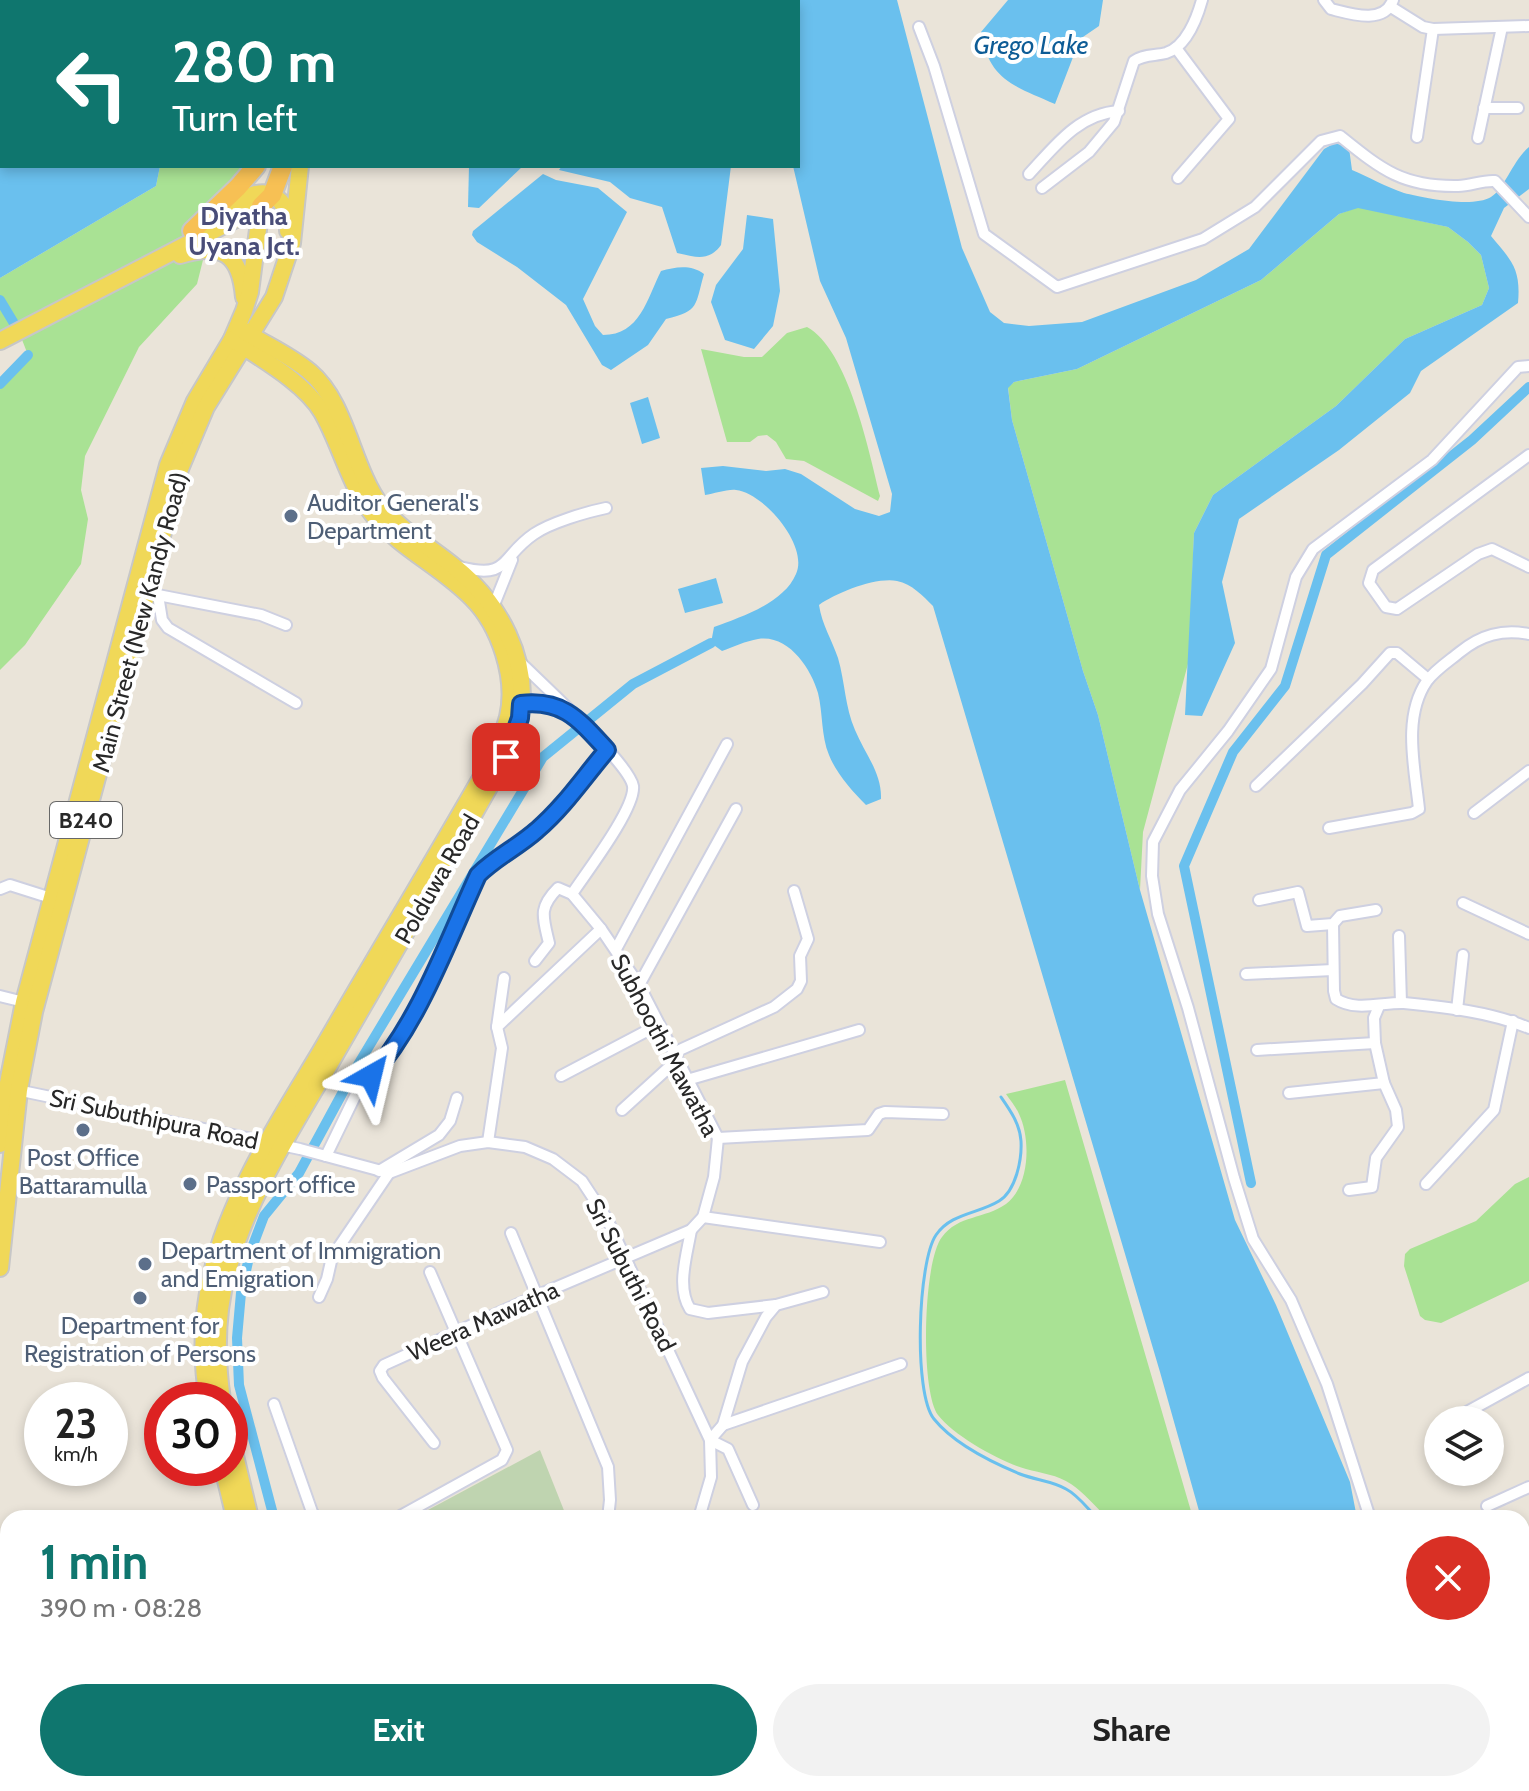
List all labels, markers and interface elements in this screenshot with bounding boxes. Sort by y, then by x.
text: 280 m [172,28,336,96]
water label: Grego Lake [973,29,1089,61]
icon: left [40,32,144,136]
text: Turn left [172,96,297,140]
district label: Diyatha Uyana Jct. [188,200,300,262]
street label: Main Street (New Kandy Road) [86,469,194,775]
place label: Auditor General's Department [307,488,479,545]
marker: Auditor General's Department [282,507,300,525]
pin [472,723,540,791]
icon: arrive [484,735,528,779]
road number: B240 [50,802,122,838]
street label: Polduwa Road [388,809,486,949]
street label: Subhoothi Mawatha [605,949,726,1142]
position arrow [329,1034,413,1118]
street label: Sri Subuthipura Road [47,1083,261,1155]
marker: Post Office Battaramulla [74,1121,92,1139]
place label: Post Office Battaramulla [19,1143,148,1200]
place label: Passport office [206,1170,356,1199]
marker: Passport office [181,1175,199,1193]
street label: Sri Subuthi Road [580,1194,682,1356]
place label: Department of Immigration and Emigration [161,1236,441,1293]
marker: Department of Immigration and Emigration [136,1255,154,1273]
street label: Weera Mawatha [403,1275,564,1367]
marker: Department for Registration of Persons [131,1289,149,1307]
place label: Department for Registration of Persons [24,1311,256,1368]
speed limit sign: 30 [144,1382,248,1486]
text: 23 [55,1399,97,1448]
map controls [1424,1406,1504,1486]
button: layers [1424,1406,1504,1486]
text: km/h [54,1442,98,1466]
text: 1 min [40,1533,148,1591]
button: close [1406,1536,1490,1620]
text: 390 m · 08:28 [40,1592,202,1624]
button: Exit [40,1684,757,1776]
button: Share [773,1684,1490,1776]

